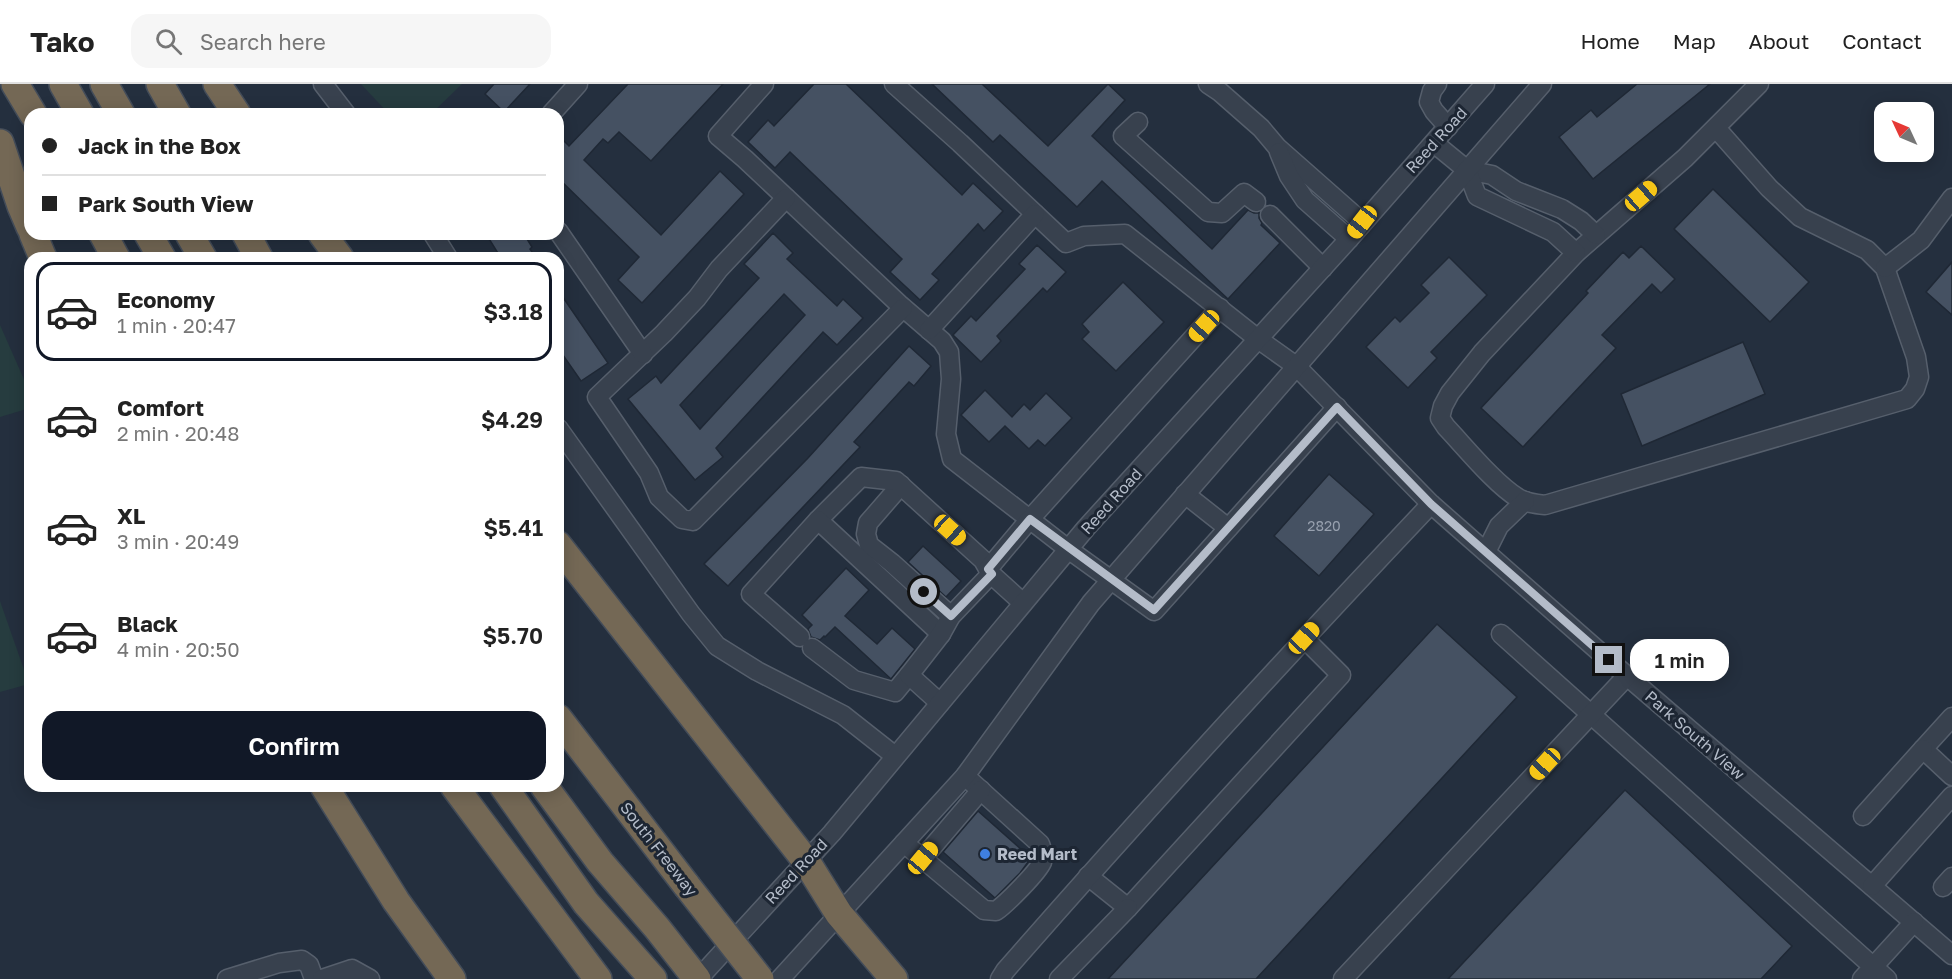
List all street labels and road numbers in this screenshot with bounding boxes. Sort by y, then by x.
street label: Reed Road [1401,103,1471,177]
street label: Reed Road [1076,464,1146,538]
street label: Park South View [1641,686,1749,784]
street label: South Freeway [616,798,702,900]
street label: Reed Road [761,834,831,908]

